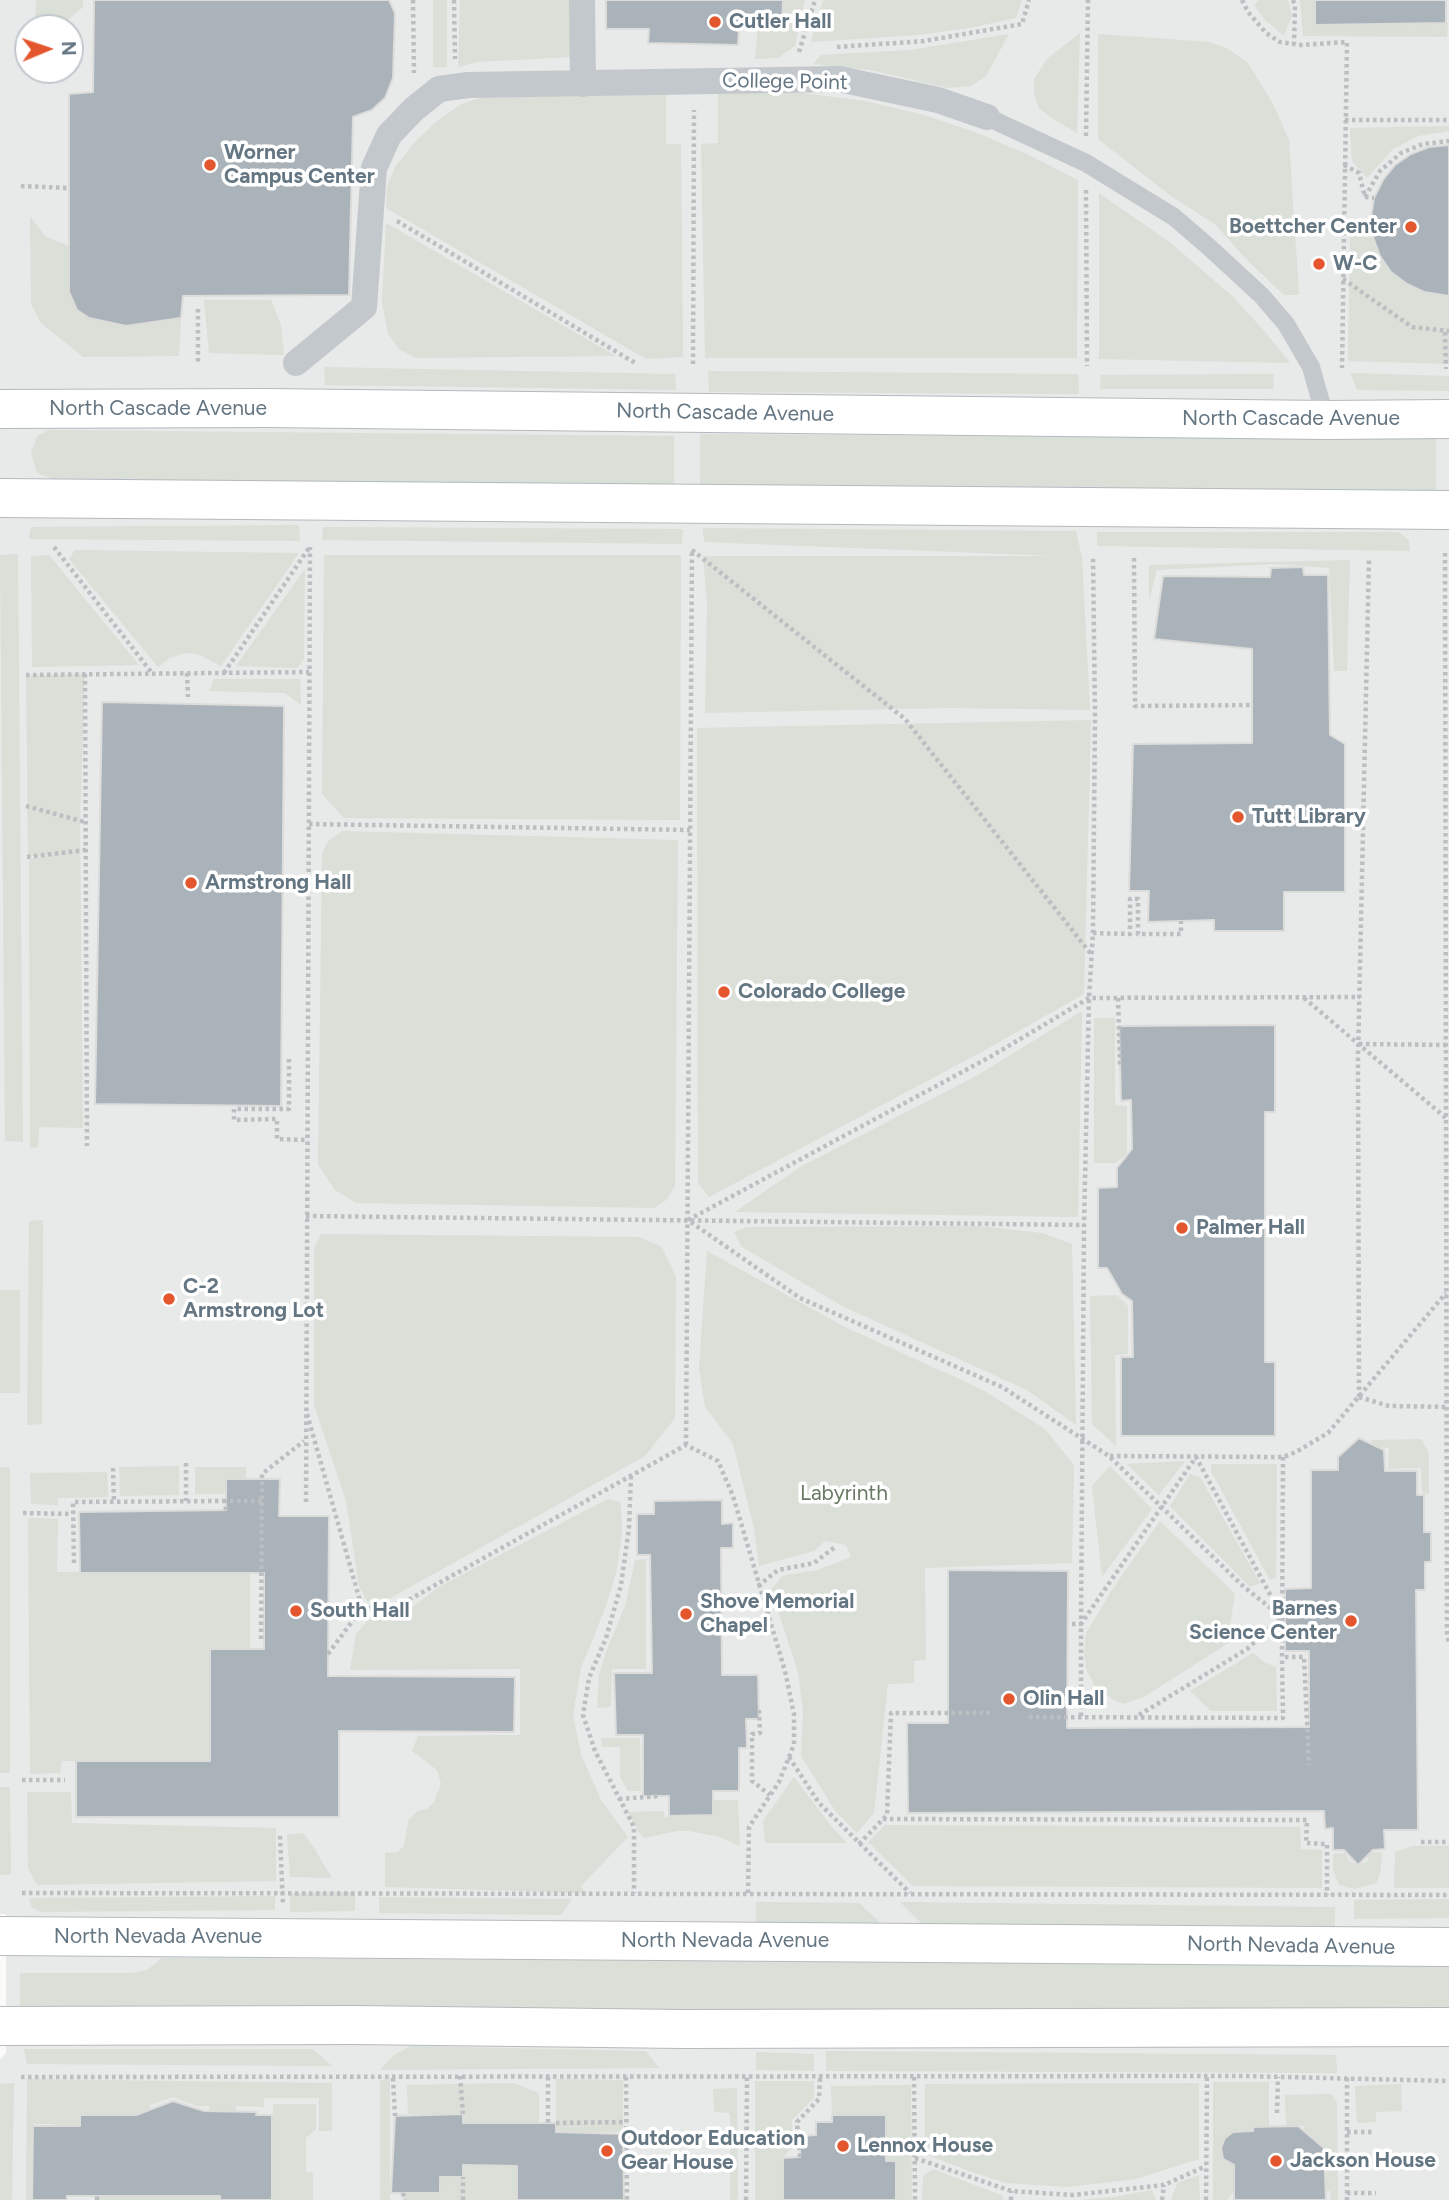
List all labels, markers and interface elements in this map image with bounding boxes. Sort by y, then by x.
place label: Cutler Hall [729,9,832,35]
north arrow [14,14,84,84]
marker: Cutler Hall [707,14,723,30]
text: N [57,41,80,56]
street label: College Point [722,68,848,96]
place label: Worner Campus Center [224,140,375,190]
marker: Worner Campus Center [202,157,218,173]
place label: Boettcher Center [1229,214,1397,240]
marker: Boettcher Center [1403,219,1419,235]
place label: W-C [1333,251,1377,277]
marker: W-C [1311,256,1327,272]
street label: North Cascade Avenue [49,396,267,422]
street label: North Cascade Avenue [616,398,834,428]
street label: North Cascade Avenue [1182,406,1400,432]
place label: Tutt Library [1252,804,1366,830]
marker: Tutt Library [1230,809,1246,825]
place label: Armstrong Hall [205,870,351,896]
marker: Armstrong Hall [183,875,199,891]
place label: Colorado College [738,979,905,1005]
marker: Colorado College [716,984,732,1000]
place label: Palmer Hall [1196,1215,1305,1241]
marker: Palmer Hall [1174,1220,1190,1236]
place label: C-2 Armstrong Lot [183,1274,324,1324]
marker: C-2 Armstrong Lot [161,1291,177,1307]
park label: Labyrinth [800,1481,888,1507]
place label: Shove Memorial Chapel [700,1589,854,1639]
place label: Barnes Science Center [1189,1596,1337,1646]
place label: South Hall [310,1598,410,1624]
marker: South Hall [288,1603,304,1619]
marker: Shove Memorial Chapel [678,1606,694,1622]
marker: Barnes Science Center [1343,1613,1359,1629]
place label: Olin Hall [1023,1686,1104,1712]
marker: Olin Hall [1001,1691,1017,1707]
street label: North Nevada Avenue [54,1924,262,1950]
street label: North Nevada Avenue [621,1928,829,1954]
street label: North Nevada Avenue [1187,1932,1395,1960]
place label: Outdoor Education Gear House [621,2126,805,2176]
place label: Lennox House [857,2133,993,2159]
marker: Lennox House [835,2138,851,2154]
marker: Outdoor Education Gear House [599,2143,615,2159]
place label: Jackson House [1290,2148,1436,2174]
marker: Jackson House [1268,2153,1284,2169]

